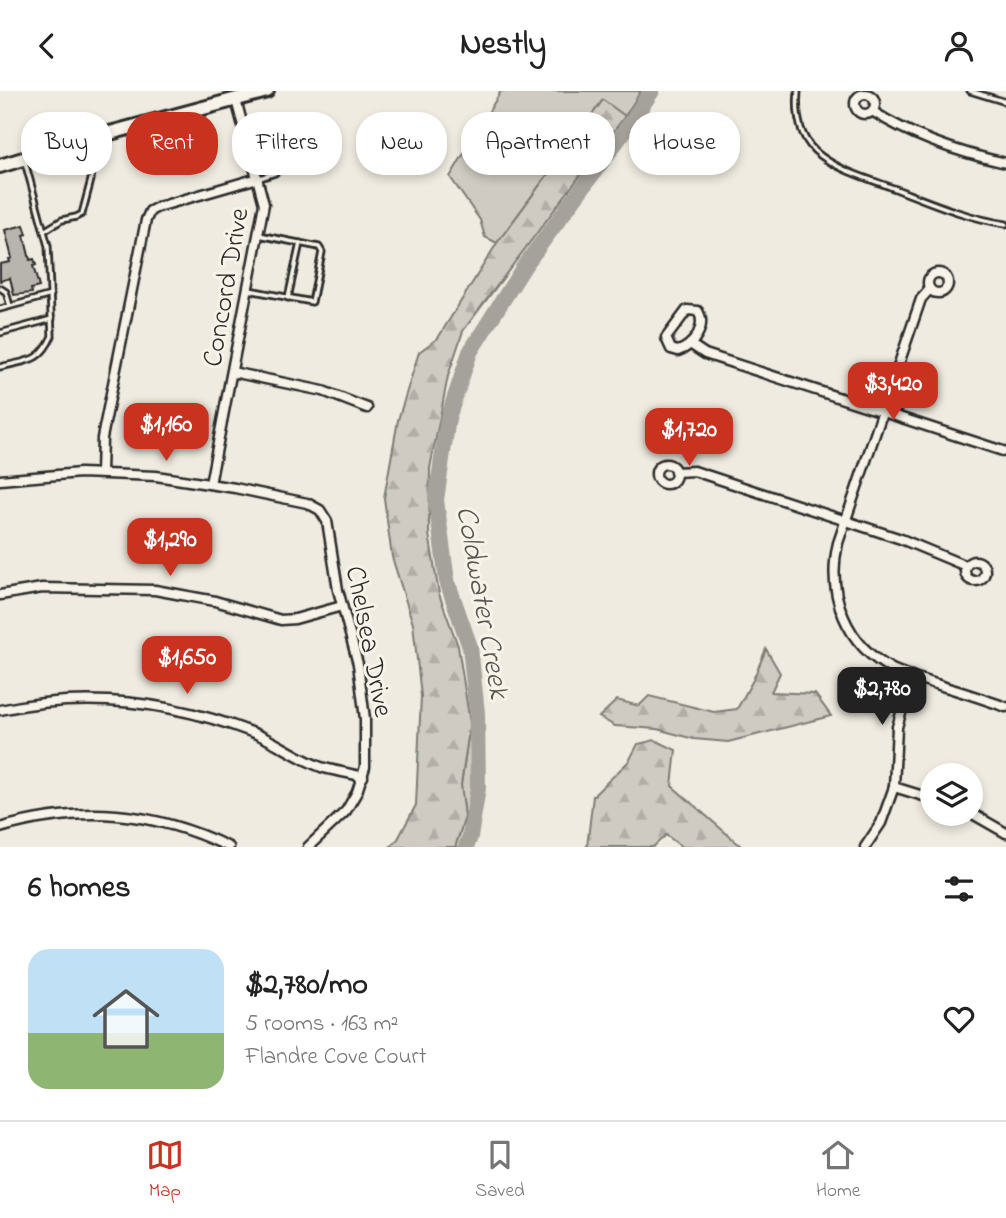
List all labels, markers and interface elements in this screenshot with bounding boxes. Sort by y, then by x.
text: Nestly [460,22,546,69]
icon: back [28,27,66,65]
icon: person [940,27,978,65]
chip: Buy [21,112,112,175]
chip: Rent [126,112,218,175]
chip: Filters [232,112,342,175]
chip: New [356,112,447,175]
chip: Apartment [461,112,615,175]
chip: House [629,112,740,175]
street label: Concord Drive [193,205,262,370]
pin: $3,420 [836,363,950,422]
text: $3,420 [864,368,922,401]
pin: $1,160 [109,403,223,463]
text: $1,160 [140,409,192,442]
pin: $1,720 [632,409,746,468]
text: $1,720 [661,414,717,447]
water label: Coldwater Creek [442,503,520,704]
pin: $1,290 [113,519,227,578]
text: $1,290 [143,524,197,557]
street label: Chelsea Drive [333,563,402,721]
pin: $1,650 [130,637,244,696]
text: $1,650 [158,642,216,675]
pin: $2,780 [825,667,939,727]
text: $2,780 [853,673,911,706]
map controls [920,763,983,826]
button: layers [920,763,983,826]
text: 6 homes [28,867,131,911]
icon: filters [940,870,978,908]
text: $2,780/mo [245,964,368,1008]
icon: home [84,977,168,1061]
icon: heart [940,1000,978,1038]
text: 5 rooms · 163 m² [245,1008,398,1041]
text: Flandre Cove Court [245,1041,426,1074]
tab: Map [146,1136,184,1205]
tab: Saved [475,1136,525,1205]
tab: Home [816,1136,860,1205]

